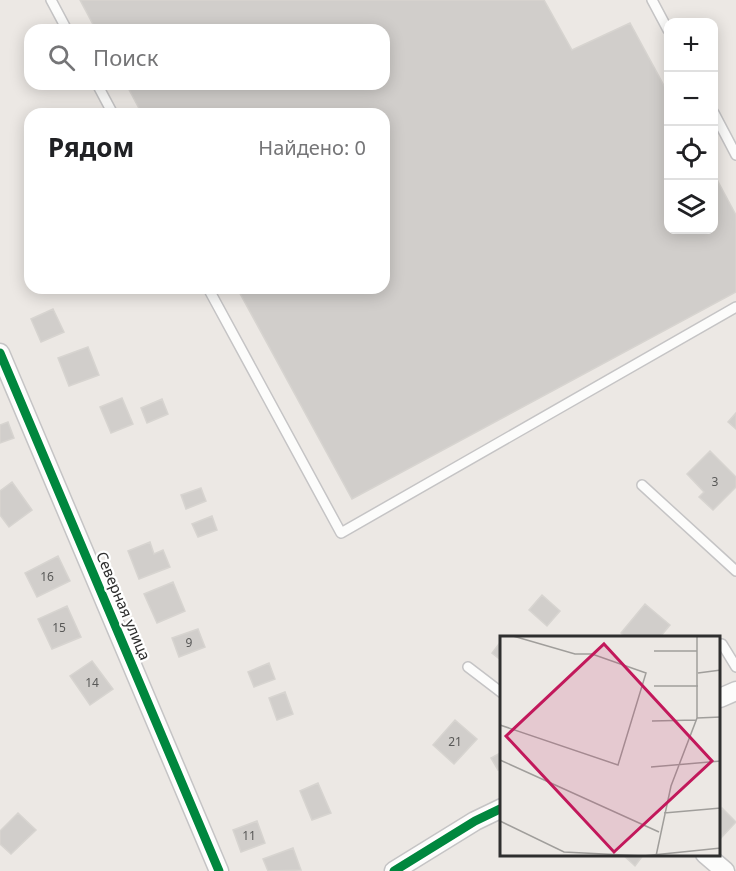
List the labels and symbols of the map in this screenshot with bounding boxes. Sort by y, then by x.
house number: 3 [712,473,719,490]
street label: Северная улица [92,548,156,663]
house number: 16 [40,568,54,585]
house number: 15 [52,619,66,636]
house number: 9 [186,634,193,651]
inset map [500,636,721,856]
house number: 14 [85,674,99,691]
house number: 21 [448,733,462,750]
house number: 11 [242,827,256,844]

